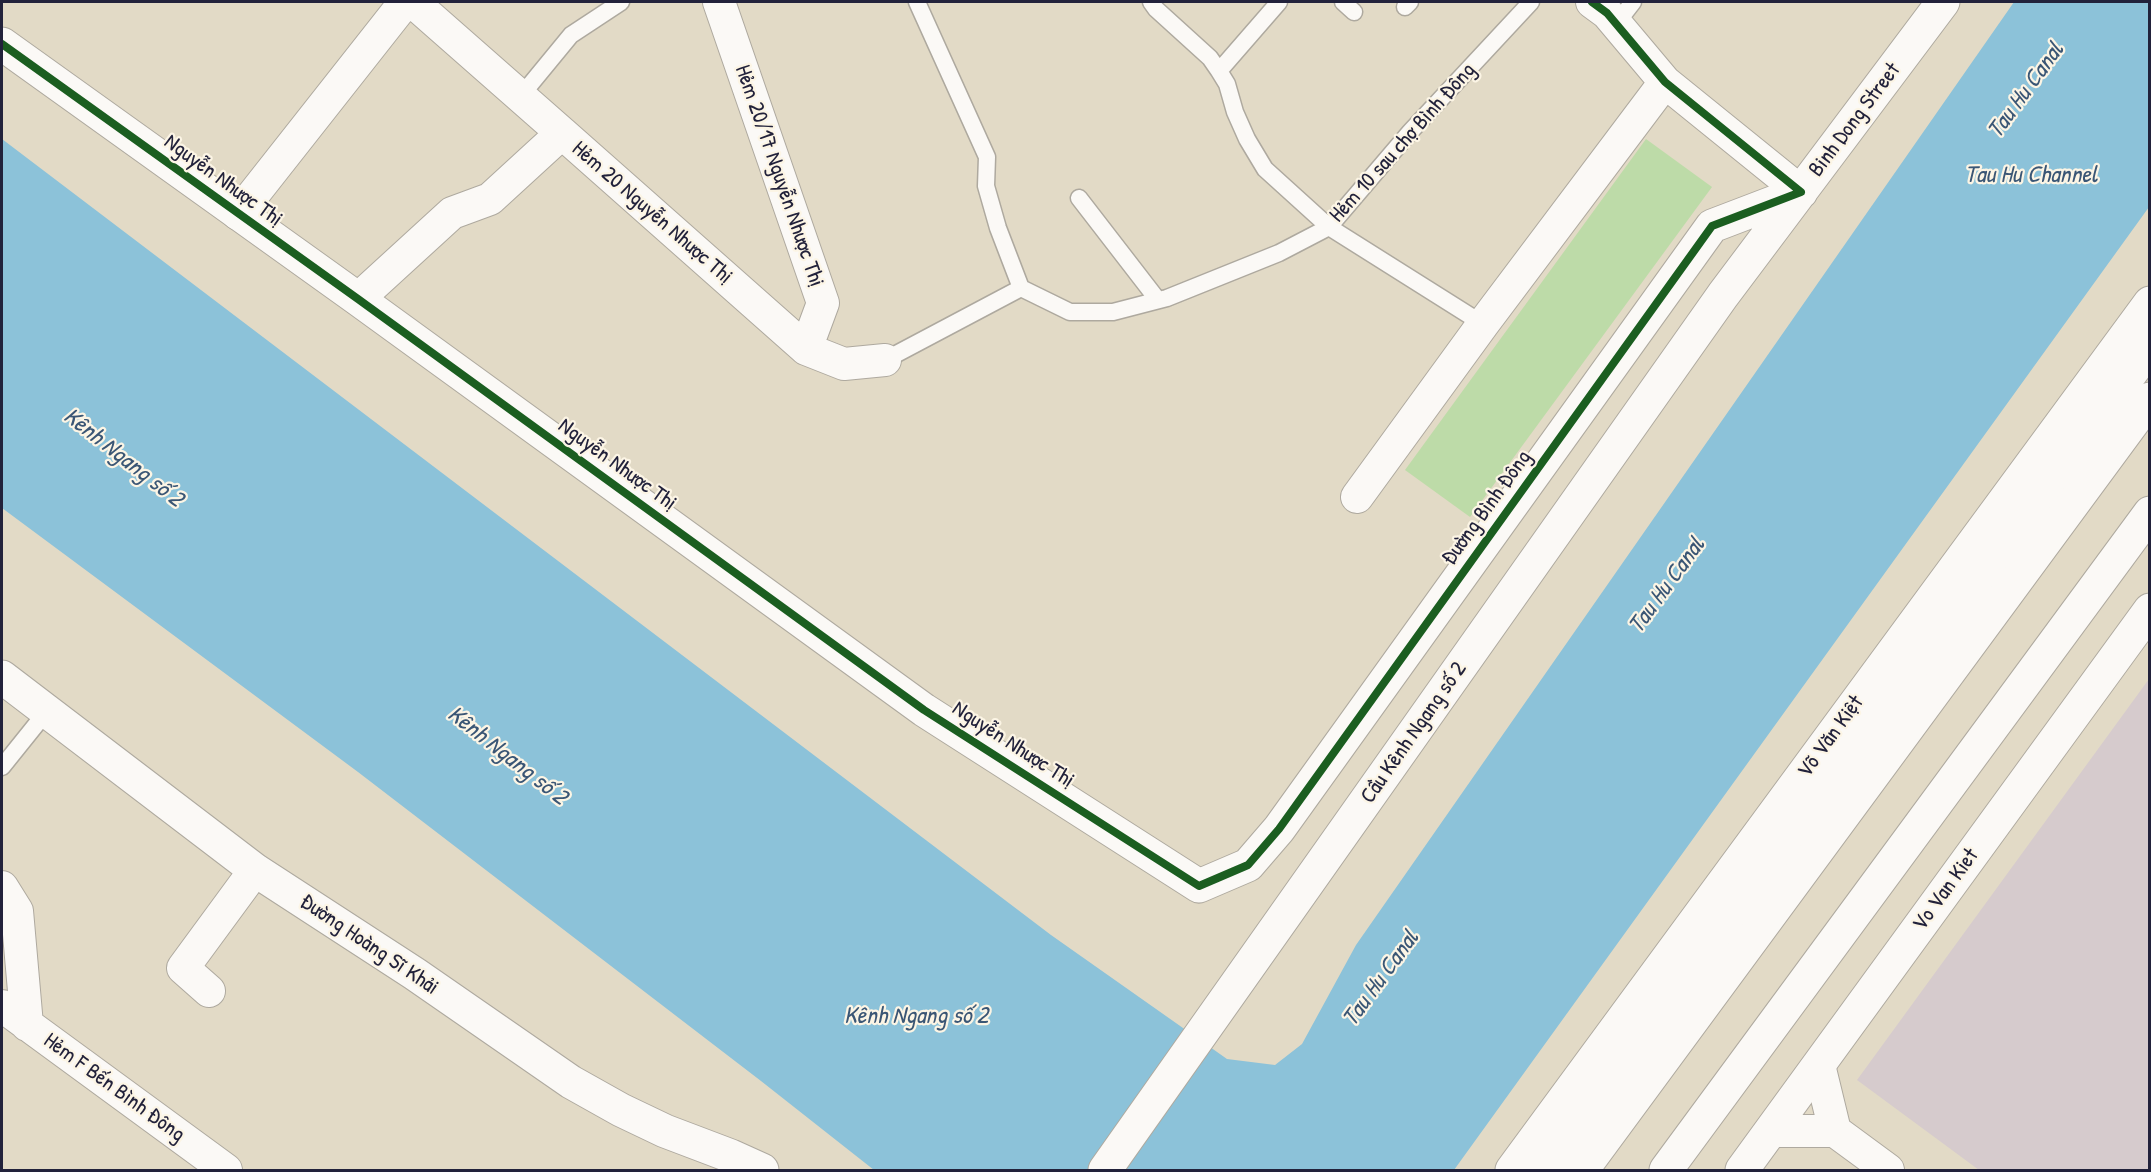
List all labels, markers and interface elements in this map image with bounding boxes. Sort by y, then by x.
water label: Tau Hu Canal [1982,38,2070,144]
street label: Hẻm 10 sau chợ Bình Đông [1324,58,1482,228]
street label: Binh Dong Street [1804,58,1906,182]
street label: Hẻm 20/17 Nguyễn Nhược Thị [729,62,829,290]
street label: Nguyễn Nhược Thị [159,129,287,233]
street label: Hẻm 20 Nguyễn Nhược Thị [566,136,738,290]
water label: Tau Hu Channel [1965,162,2097,190]
water label: Kênh Ngang số 2 [57,402,189,514]
street label: Nguyễn Nhược Thị [553,413,681,517]
street label: Đường Bình Đông [1436,445,1538,571]
water label: Tau Hu Canal [1623,533,1711,639]
street label: Cầu Kênh Ngang số 2 [1355,657,1473,809]
street label: Võ Văn Kiệt [1792,691,1870,783]
street label: Nguyễn Nhược Thị [947,696,1079,794]
water label: Kênh Ngang số 2 [441,700,573,812]
street label: Vo Van Kiet [1907,844,1985,936]
street label: Đường Hoàng Sĩ Khải [295,889,443,1001]
water label: Tau Hu Canal [1337,926,1425,1032]
water label: Kênh Ngang số 2 [844,1003,988,1031]
street label: Hẻm F Bến Bình Đông [38,1028,190,1148]

